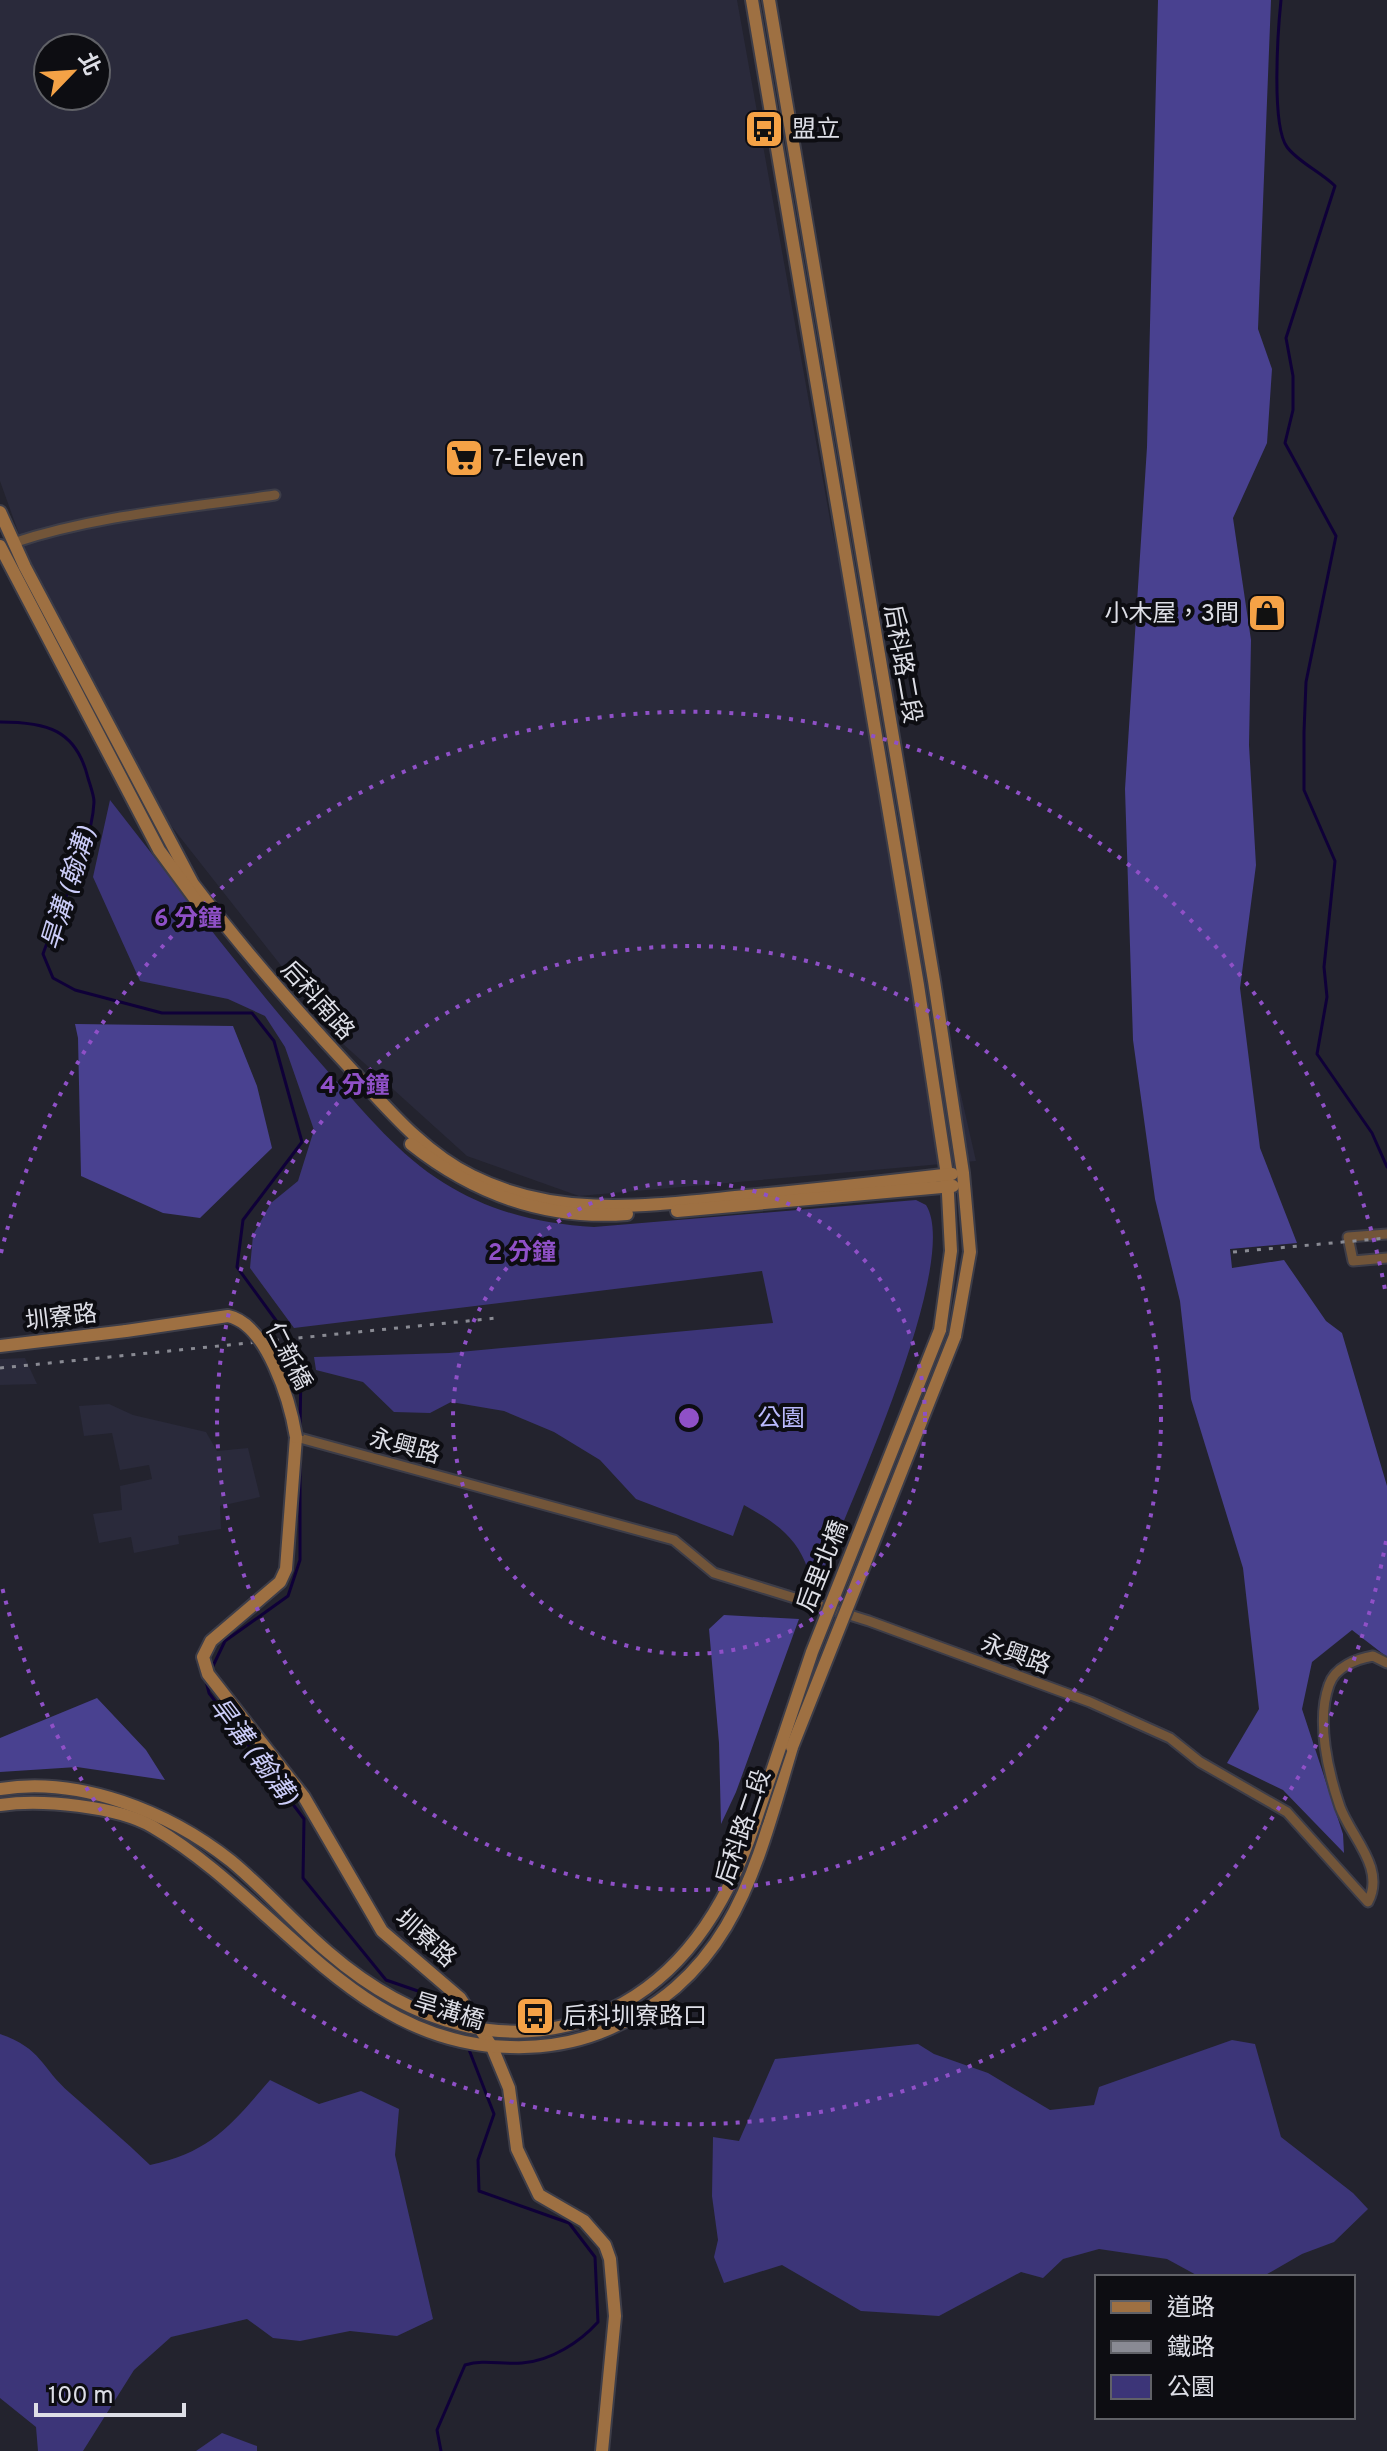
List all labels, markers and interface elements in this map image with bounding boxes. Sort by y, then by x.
north arrow [32,32,112,112]
text: 北 [71,49,105,80]
bus stop icon: 盟立 [743,108,785,150]
place label: 盟立 [792,116,840,146]
supermarket icon: 7-Eleven [443,437,485,479]
place label: 7-Eleven [492,445,585,475]
shop icon: 小木屋，3間 [1246,592,1288,634]
place label: 小木屋，3間 [1105,600,1239,630]
street label: 后科路二段 [876,603,926,726]
water label: 旱溝 (翰溝) [36,823,105,955]
text: 6 分鐘 [154,905,222,935]
street label: 后科南路 [273,956,360,1047]
text: 4 分鐘 [320,1072,390,1102]
text: 2 分鐘 [488,1239,556,1269]
street label: 圳寮路 [24,1300,99,1338]
street label: 仁新橋 [258,1318,317,1396]
centre of rings [675,1404,703,1432]
park label: 公園 [757,1405,805,1435]
street label: 永興路 [366,1424,443,1472]
street label: 后里北橋 [792,1517,856,1617]
street label: 永興路 [976,1629,1054,1682]
water label: 旱溝 (翰溝) [200,1692,304,1814]
street label: 后科路二段 [711,1766,779,1889]
street label: 圳寮路 [388,1904,461,1975]
street label: 旱溝橋 [410,1988,487,2038]
bus stop icon: 后科圳寮路口 [514,1995,556,2037]
place label: 后科圳寮路口 [563,2003,707,2033]
legend [1095,2275,1355,2419]
text: 道路 [1167,2294,1215,2324]
text: 鐵路 [1167,2334,1215,2364]
scale bar [36,2367,184,2417]
text: 公園 [1167,2374,1215,2404]
text: 100 m [48,2382,114,2412]

